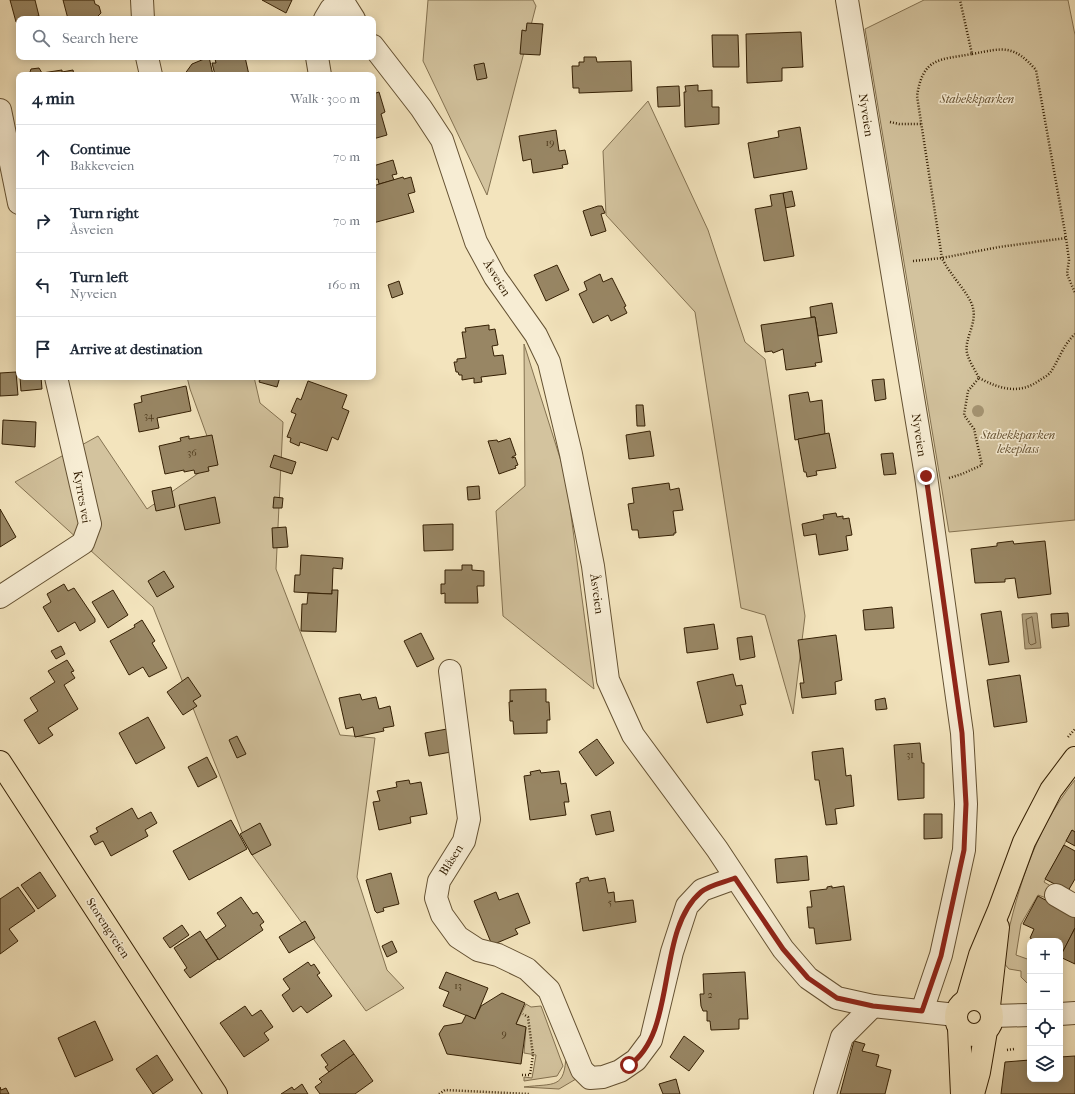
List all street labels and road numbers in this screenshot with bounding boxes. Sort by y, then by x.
street label: Nyveien [856,93,876,138]
street label: Åsveien [480,256,514,299]
street label: Nyveien [909,413,929,458]
street label: Kyrres vei [70,470,94,525]
street label: Åsveien [587,572,608,615]
street label: Blåsen [436,842,466,878]
street label: Storengveien [83,895,133,961]

